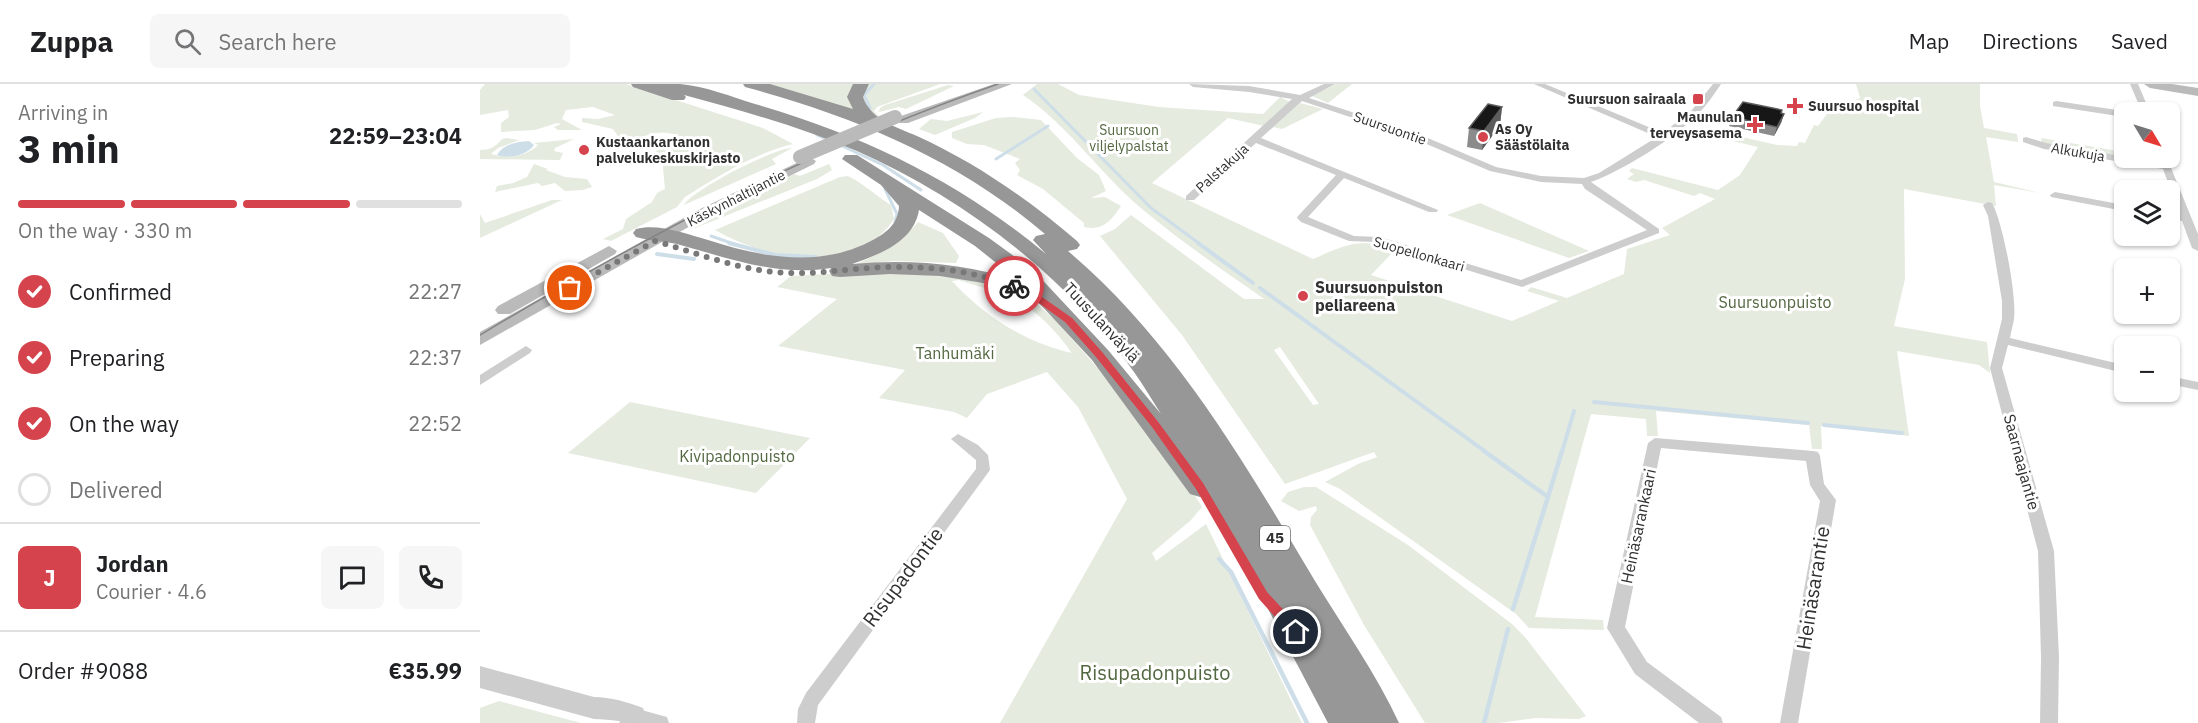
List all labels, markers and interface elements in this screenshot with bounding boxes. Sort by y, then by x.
search box [150,14,570,68]
text: Zuppa [30,23,114,60]
icon: search [171,25,204,58]
text: Search here [219,27,336,56]
text: Map [1909,27,1949,55]
text: Directions [1982,27,2078,55]
text: Saved [2111,27,2168,55]
place label: Suursuon sairaala [1567,90,1686,108]
marker: Suursuon sairaala [1691,92,1705,106]
marker: Suursuo hospital [1786,97,1804,115]
place label: Suursuo hospital [1808,97,1919,115]
text: Arriving in [18,99,108,126]
north arrow [2114,102,2180,168]
map controls [2114,102,2180,402]
street label: Suursuontie [1351,107,1429,149]
place label: Maunulan terveysasema [1650,108,1742,142]
marker: Maunulan terveysasema [1746,116,1764,134]
place label: As Oy Säästölaita [1495,120,1569,154]
text: 22:59–23:04 [329,121,462,150]
park label: Suursuon viljelypalstat [1089,121,1169,155]
text: 3 min [18,123,120,174]
marker: As Oy Säästölaita [1476,130,1490,144]
place label: Kustaankartanon palvelukeskuskirjasto [596,133,740,167]
street label: Alkukuja [2050,138,2107,166]
street label: Palstakuja [1192,139,1253,196]
marker: Kustaankartanon palvelukeskuskirjasto [577,143,591,157]
street label: Käskynhaltijantie [684,165,788,231]
button: layers [2114,180,2180,246]
text: On the way · 330 m [18,217,192,244]
street label: Suopellonkaari [1371,232,1467,276]
courier [984,256,1044,316]
button: + [2114,258,2180,324]
pin [544,262,595,313]
icon: bike [998,270,1031,303]
icon: bag [553,271,586,304]
icon: check [18,275,51,308]
text: Confirmed [69,277,172,306]
place label: Suursuonpuiston peliareena [1315,277,1443,315]
text: 22:27 [408,278,462,305]
street label: Tuusulanväylä [1060,278,1145,367]
marker: Suursuonpuiston peliareena [1296,289,1310,303]
park label: Suursuonpuisto [1719,292,1831,312]
button: − [2114,336,2180,402]
icon: check [18,341,51,374]
text: Preparing [69,343,164,372]
park label: Tanhumäki [916,343,994,363]
text: 22:37 [408,344,462,371]
icon: check [18,407,51,440]
text: On the way [69,409,179,438]
text: 22:52 [408,410,462,437]
street label: Saarnaajantie [2000,412,2044,512]
park label: Kivipadonpuisto [679,446,795,466]
street label: Heinäsarankaari [1616,467,1660,585]
text: Delivered [69,475,163,504]
street label: Risupadontie [856,521,949,632]
street label: Heinäsarantie [1789,524,1836,652]
road number: 45 [1260,526,1290,550]
button: chat [321,546,384,609]
button: phone [399,546,462,609]
text: Jordan [96,549,169,578]
text: J [43,563,56,592]
text: Courier · 4.6 [96,578,207,605]
pin [1270,606,1321,657]
icon: home [1279,615,1312,648]
text: Order #9088 [18,656,148,685]
text: €35.99 [389,656,462,685]
park label: Risupadonpuisto [1079,659,1231,686]

